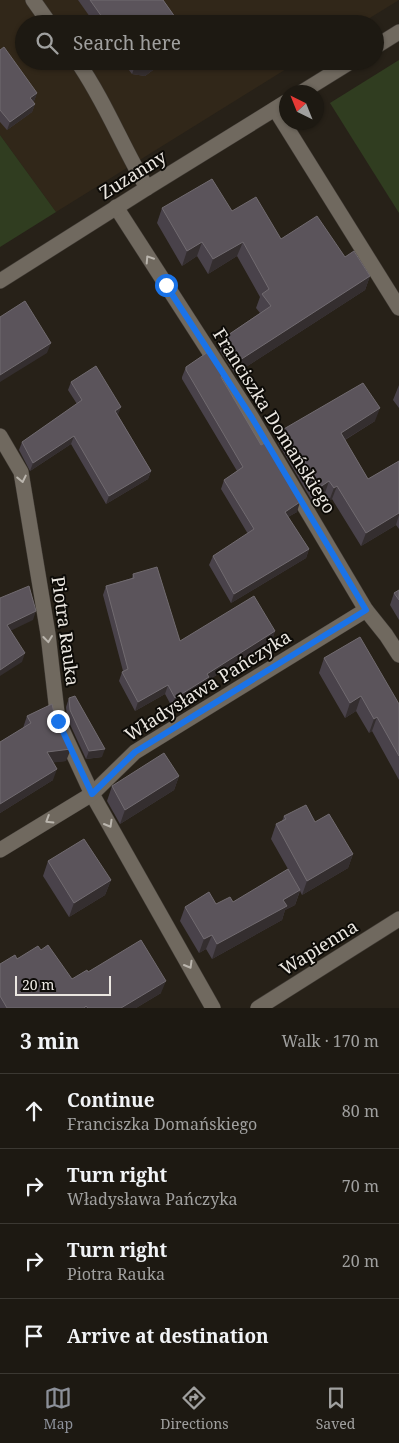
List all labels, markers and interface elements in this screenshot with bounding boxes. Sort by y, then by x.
search box [15,15,384,70]
icon: search [33,29,61,57]
text: Search here [73,30,181,56]
north arrow [279,85,324,130]
street label: Zuzanny [95,144,171,204]
one-way arrow [146,255,155,264]
route start [155,274,178,297]
street label: Franciszka Domańskiego [208,323,342,518]
one-way arrow [16,474,27,483]
street label: Piotra Rauka [46,575,86,687]
street label: Władysława Pańczyka [120,624,295,746]
one-way arrow [42,635,53,643]
route end [47,710,70,733]
one-way arrow [46,814,55,824]
one-way arrow [102,819,112,828]
street label: Wapienna [275,914,362,981]
one-way arrow [183,960,193,969]
scale bar [15,973,111,996]
text: 20 m [22,975,55,994]
text: 3 min [20,1027,79,1055]
text: Walk · 170 m [282,1030,379,1052]
text: Continue [67,1087,155,1113]
icon: ahead [20,1097,48,1125]
text: 80 m [342,1100,379,1122]
text: Franciszka Domańskiego [67,1113,257,1135]
text: Turn right [67,1162,167,1188]
icon: right [20,1172,48,1200]
text: 70 m [342,1175,379,1197]
text: Władysława Pańczyka [67,1188,238,1210]
text: Turn right [67,1237,167,1263]
icon: right [20,1247,48,1275]
text: 20 m [342,1250,379,1272]
text: Piotra Rauka [67,1263,165,1285]
icon: arrive [20,1322,48,1350]
text: Arrive at destination [67,1323,269,1349]
tab: Map [44,1384,73,1433]
tab: Directions [160,1384,229,1433]
tab: Saved [316,1384,355,1433]

